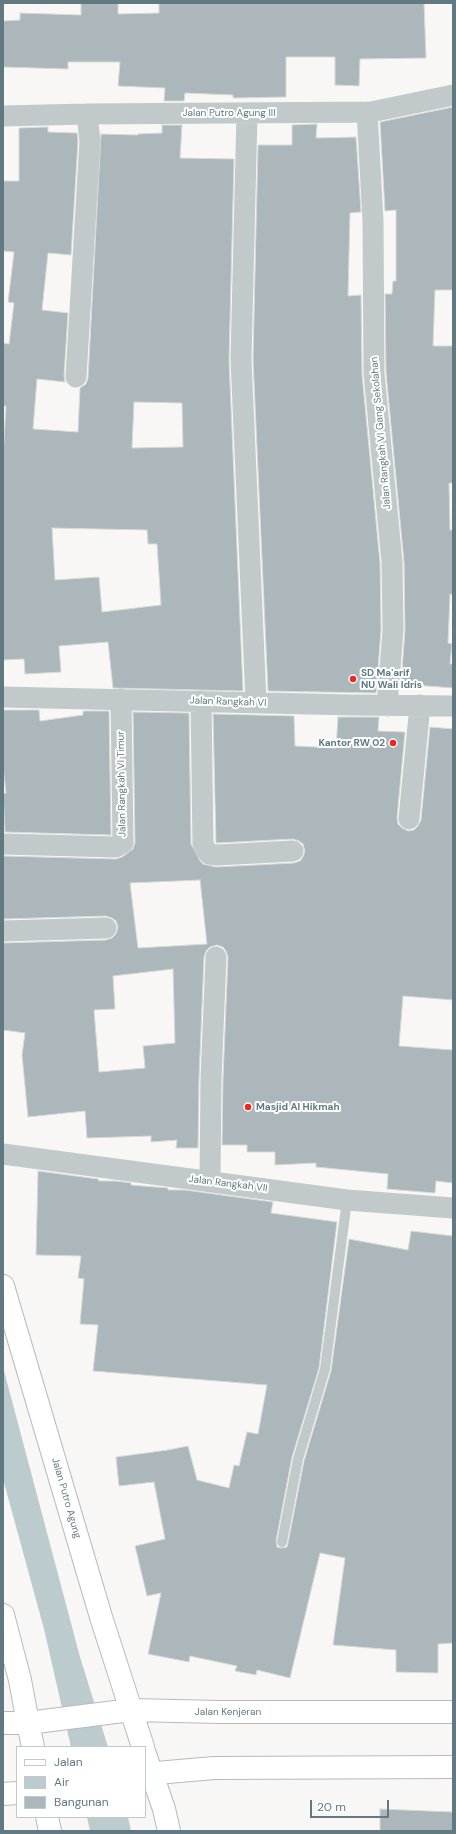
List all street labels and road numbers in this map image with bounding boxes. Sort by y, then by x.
street label: Jalan Putro Agung III [182,107,276,119]
street label: Jalan Rangkah VI Gang Sekolahan [368,356,394,510]
street label: Jalan Rangkah VI [189,695,267,709]
street label: Jalan Rangkah VI Timur [115,731,129,837]
street label: Jalan Rangkah VII [188,1173,268,1195]
street label: Jalan Putro Agung [49,1456,83,1540]
street label: Jalan Kenjeran [195,1706,261,1718]

